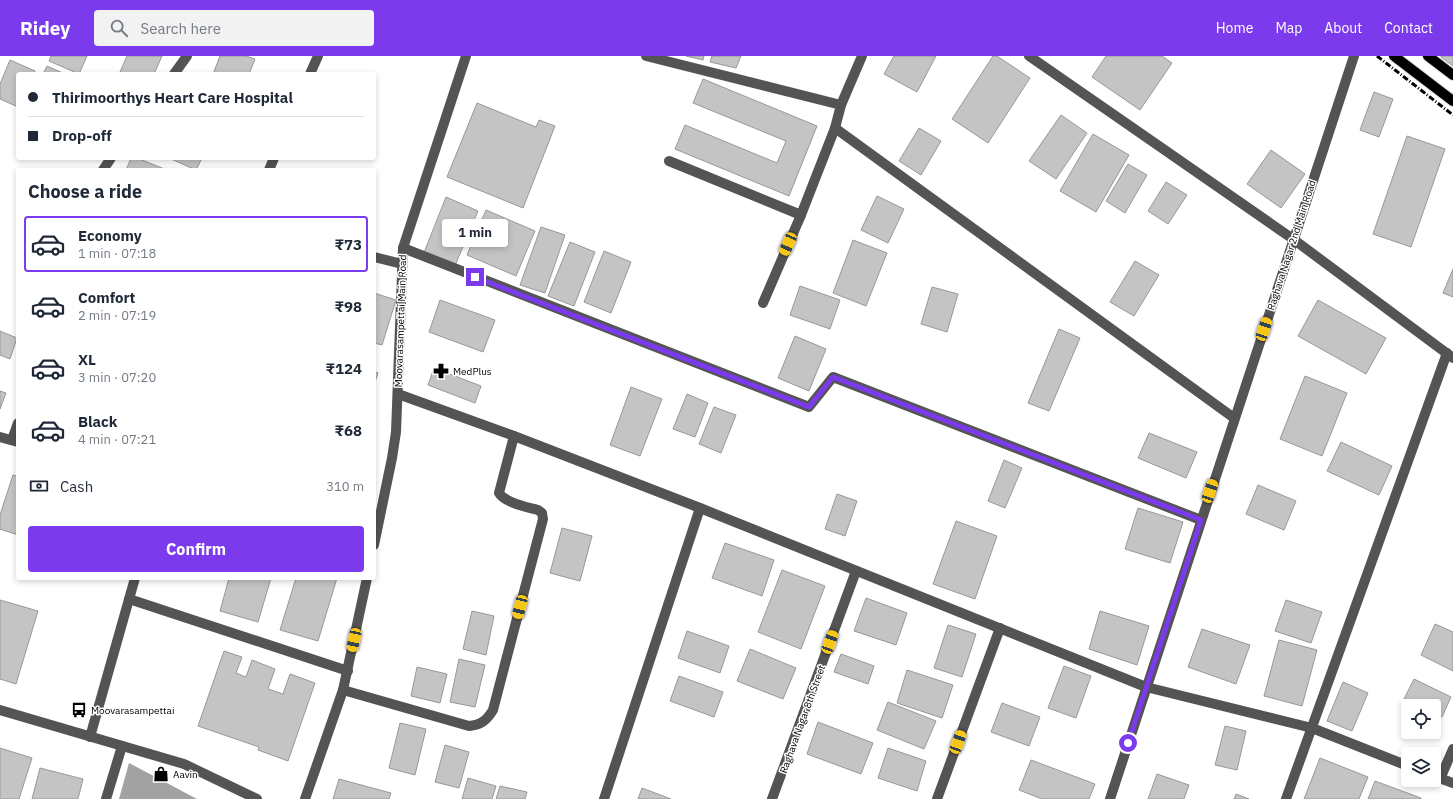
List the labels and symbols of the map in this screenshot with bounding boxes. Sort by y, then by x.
street label: Raghava Nagar 2nd Main Road [1264,178,1319,312]
callout: 1 min [442,219,508,247]
car [778,231,798,257]
street label: Moovarasampettai Main Road [392,254,409,388]
route end [466,268,484,286]
car [1255,316,1273,342]
pharmacy icon: MedPlus [432,362,450,380]
place label: MedPlus [453,365,492,378]
car [1201,478,1219,504]
car [511,594,529,620]
car [346,627,362,653]
car [820,629,840,655]
street label: Raghava Nagar 8th Street [777,663,828,775]
bus stop icon: Moovarasampettai [70,701,88,719]
place label: Moovarasampettai [91,704,174,717]
car [948,729,968,755]
route start [1119,734,1137,752]
shop icon: Aavin [152,765,170,783]
place label: Aavin [173,768,198,781]

